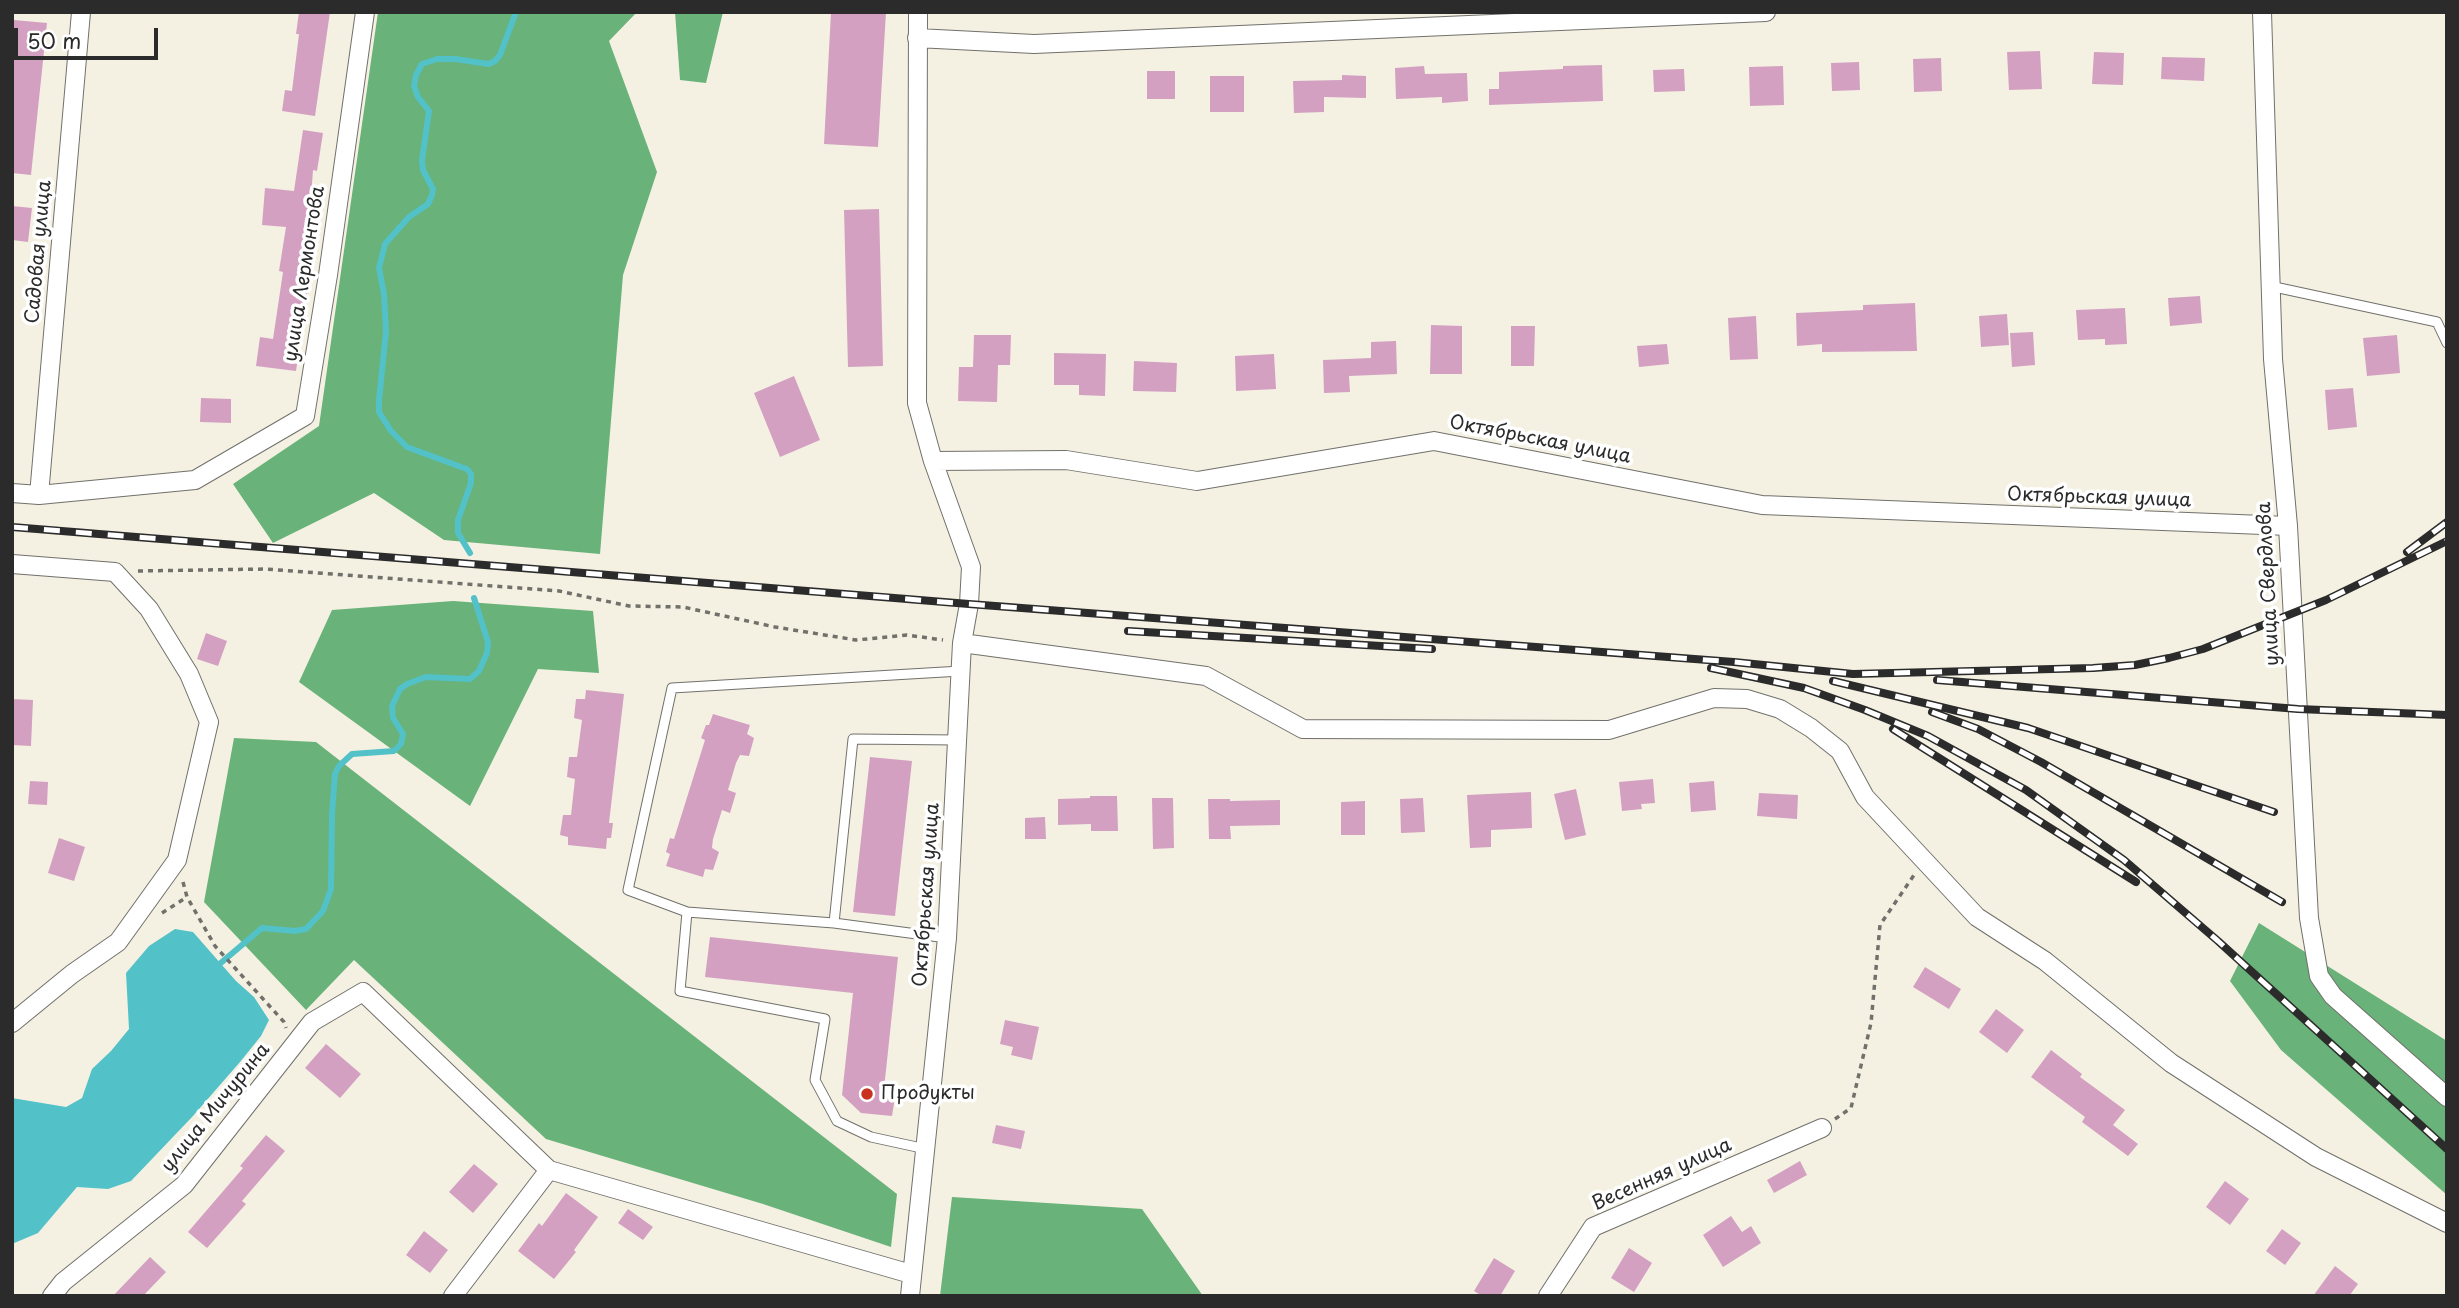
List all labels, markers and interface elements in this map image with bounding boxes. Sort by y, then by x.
scale bar [18,14,161,58]
text: 50 m [27,24,81,56]
street label: Садовая улица [21,180,57,324]
street label: улица Лермонтова [280,185,330,363]
street label: Октябрьская улица [1447,411,1633,469]
street label: Октябрьская улица [2006,483,2192,513]
street label: улица Свердлова [2253,501,2285,667]
street label: Октябрьская улица [909,802,945,988]
street label: улица Мичурина [157,1039,275,1177]
place label: Продукты [881,1083,975,1105]
marker: Продукты [859,1086,875,1102]
street label: Весенняя улица [1589,1134,1735,1216]

